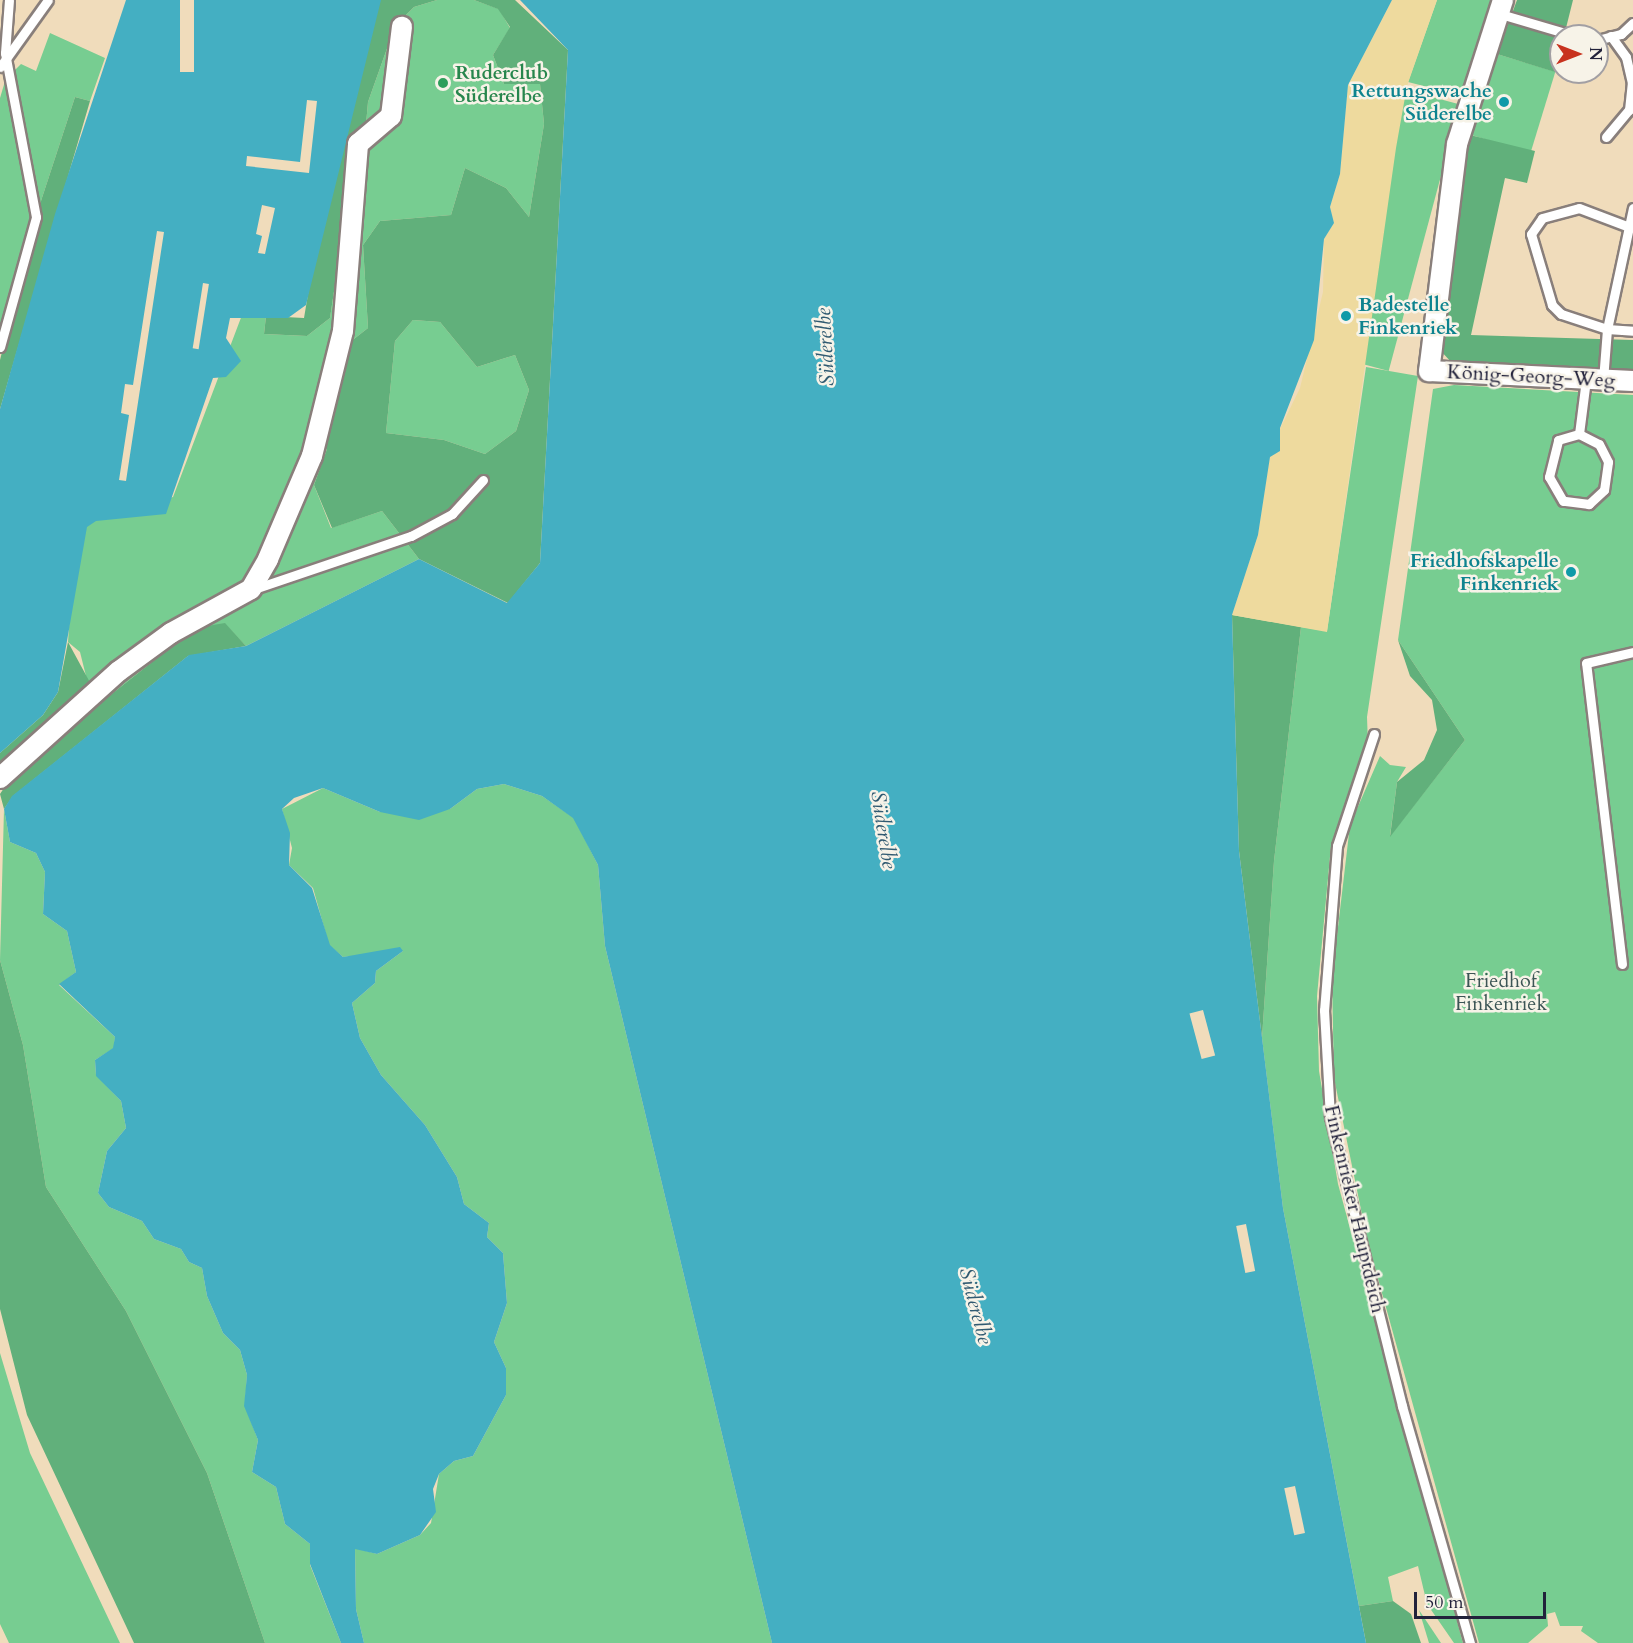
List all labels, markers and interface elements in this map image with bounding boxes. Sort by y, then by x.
north arrow [1549,24,1609,84]
text: N [1584,47,1606,61]
place label: Ruderclub Süderelbe [455,60,548,107]
marker: Ruderclub Süderelbe [436,76,450,90]
place label: Rettungswache Süderelbe [1351,78,1492,125]
marker: Rettungswache Süderelbe [1497,95,1511,109]
place label: Badestelle Finkenriek [1358,292,1457,339]
water label: Süderelbe [811,307,841,387]
marker: Badestelle Finkenriek [1339,309,1353,323]
street label: König-Georg-Weg [1446,360,1616,392]
place label: Friedhofskapelle Finkenriek [1410,548,1559,595]
marker: Friedhofskapelle Finkenriek [1564,565,1578,579]
water label: Süderelbe [864,789,902,871]
park label: Friedhof Finkenriek [1455,968,1547,1015]
street label: Finkenrieker Hauptdeich [1319,1103,1391,1315]
water label: Süderelbe [953,1265,997,1347]
scale bar [1417,1580,1549,1618]
text: 50 m [1425,1590,1464,1615]

